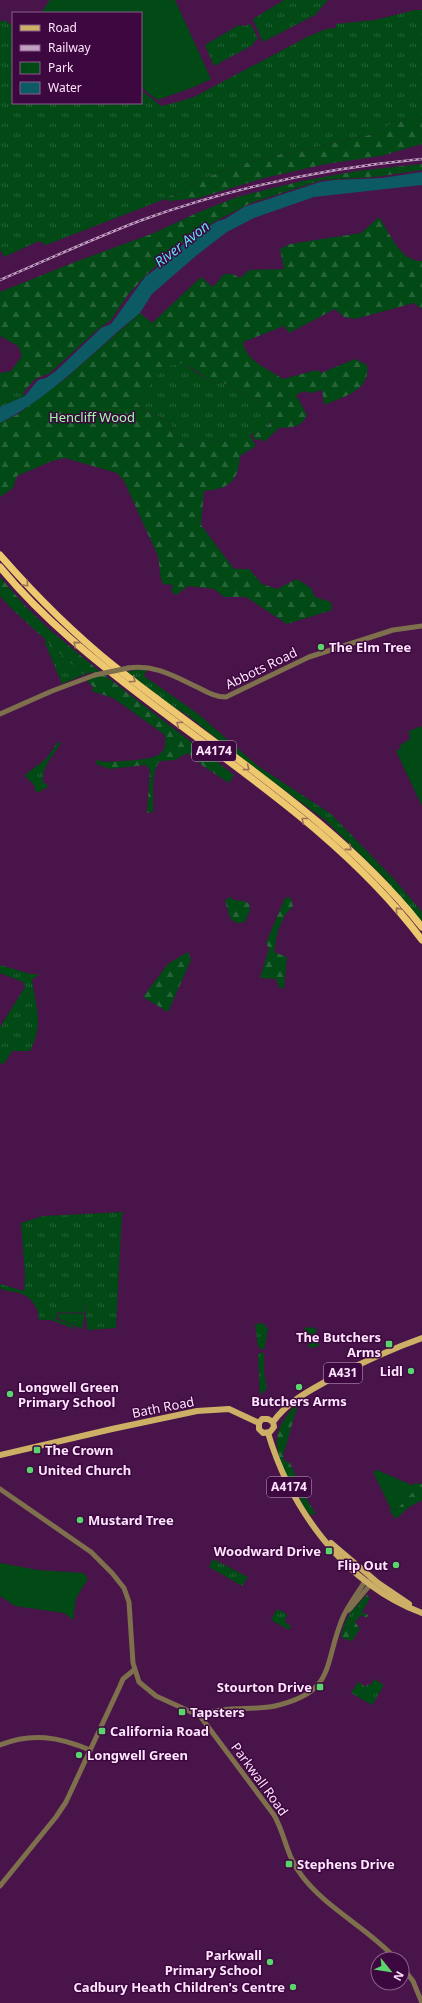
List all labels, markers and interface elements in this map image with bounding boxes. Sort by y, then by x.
legend [12,12,142,104]
text: Road [48,19,77,36]
text: Railway [48,39,92,56]
text: Park [48,59,74,76]
text: Water [48,79,82,96]
water label: River Avon [150,216,213,271]
park label: Hencliff Wood [49,408,135,426]
one-way arrow [21,579,28,586]
place label: The Elm Tree [329,638,411,656]
one-way arrow [73,642,80,649]
marker: The Elm Tree [316,642,326,652]
street label: Abbots Road [222,643,300,693]
one-way arrow [128,675,135,682]
one-way arrow [176,722,183,729]
road number: A4174 [192,741,236,761]
one-way arrow [243,763,250,770]
one-way arrow [301,818,309,825]
one-way arrow [344,843,352,851]
one-way arrow [395,907,402,915]
place label: The Butchers Arms [296,1328,381,1361]
marker: The Butchers Arms [384,1339,394,1349]
place label: Lidl [380,1362,403,1380]
road number: A431 [324,1363,362,1383]
marker: Lidl [406,1366,416,1376]
place label: Longwell Green Primary School [18,1378,119,1411]
marker: Butchers Arms [294,1382,304,1392]
marker: Longwell Green Primary School [5,1389,15,1399]
street label: Bath Road [130,1392,196,1422]
place label: Butchers Arms [251,1392,347,1410]
place label: The Crown [45,1441,113,1459]
marker: The Crown [32,1445,42,1455]
place label: United Church [38,1461,131,1479]
marker: United Church [25,1465,35,1475]
road number: A4174 [267,1477,311,1497]
place label: Mustard Tree [88,1511,174,1529]
marker: Mustard Tree [75,1515,85,1525]
place label: Woodward Drive [214,1542,321,1560]
marker: Woodward Drive [324,1546,334,1556]
place label: Flip Out [337,1556,388,1574]
marker: Flip Out [391,1560,401,1570]
place label: Stourton Drive [217,1678,312,1696]
marker: Stourton Drive [315,1682,325,1692]
place label: Tapsters [190,1703,245,1721]
marker: Tapsters [177,1707,187,1717]
place label: California Road [110,1722,209,1740]
marker: California Road [97,1726,107,1736]
street label: Parkwall Road [227,1739,293,1819]
place label: Longwell Green [87,1746,188,1764]
marker: Longwell Green [74,1750,84,1760]
place label: Stephens Drive [297,1855,395,1873]
marker: Stephens Drive [284,1859,294,1869]
place label: Parkwall Primary School [165,1946,262,1979]
north arrow [370,1951,410,1991]
marker: Parkwall Primary School [265,1957,275,1967]
text: N [390,1969,408,1984]
place label: Cadbury Heath Children's Centre [74,1978,285,1996]
marker: Cadbury Heath Children's Centre [288,1982,298,1992]

